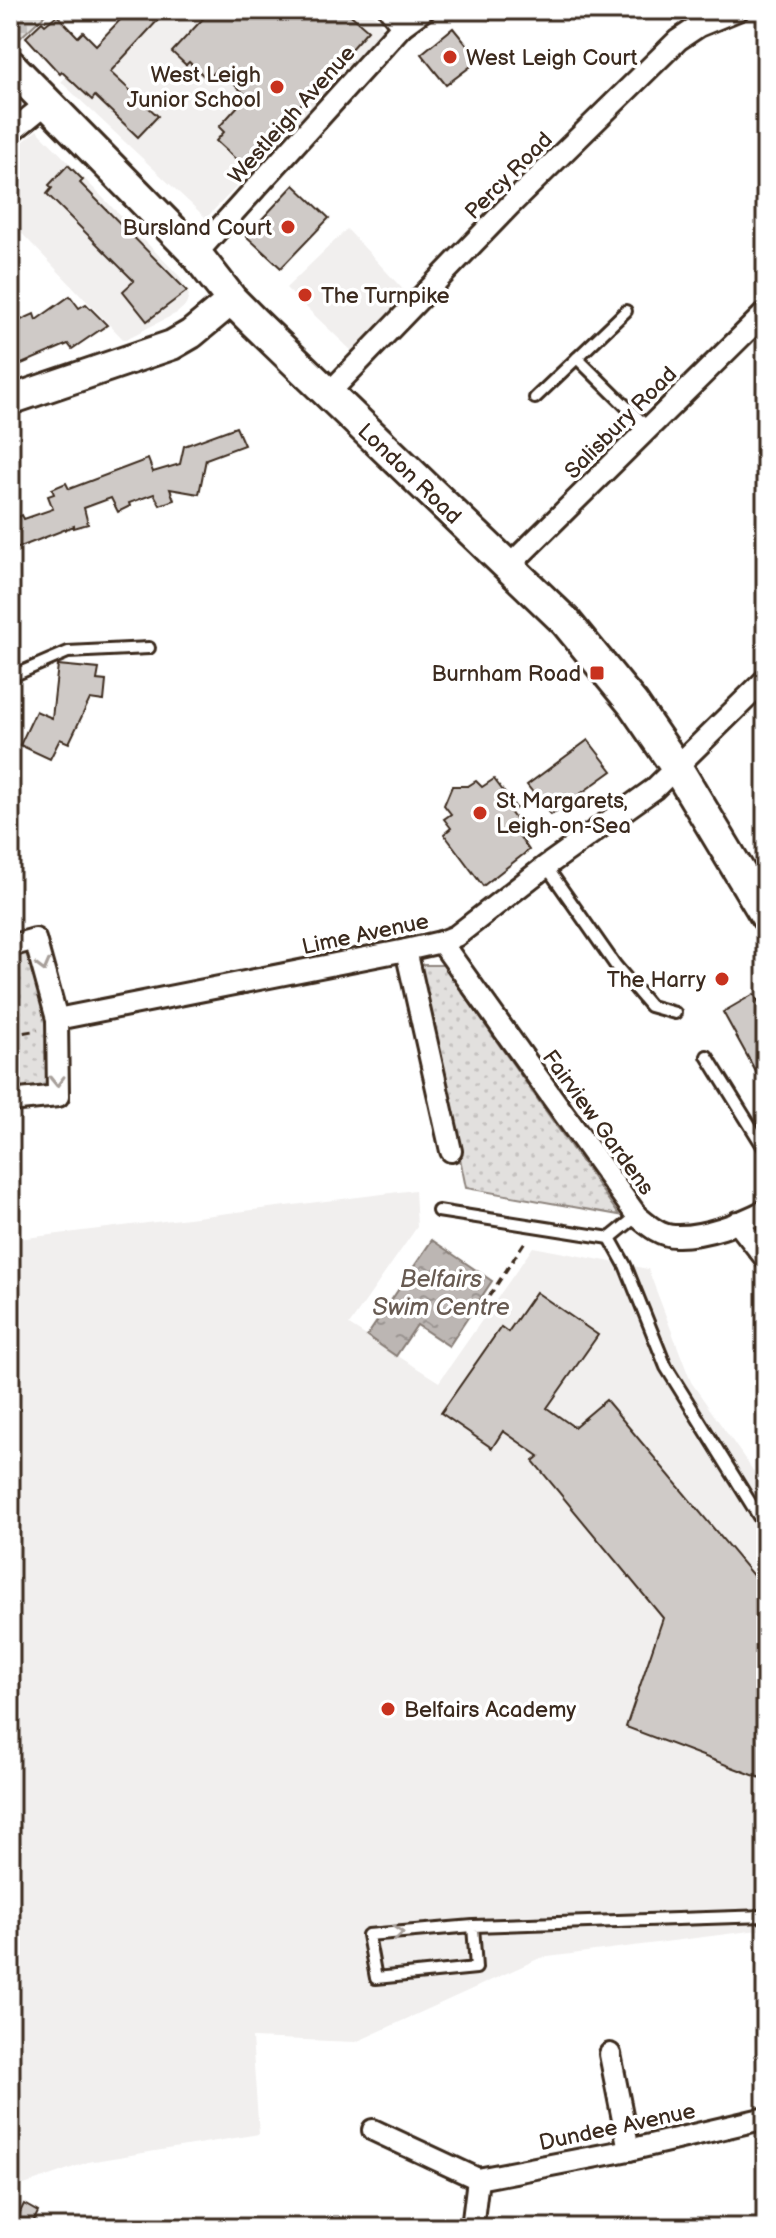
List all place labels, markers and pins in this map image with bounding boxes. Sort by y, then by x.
place label: West Leigh Court [466,45,638,72]
marker: West Leigh Court [441,48,459,66]
place label: West Leigh Junior School [127,62,261,114]
marker: West Leigh Junior School [268,78,286,96]
place label: Bursland Court [123,215,272,242]
marker: Bursland Court [279,218,297,236]
place label: The Turnpike [321,283,450,310]
marker: The Turnpike [296,286,314,304]
place label: Burnham Road [431,661,581,688]
marker: Burnham Road [588,664,606,682]
place label: St Margarets, Leigh-on-Sea [496,788,631,840]
marker: St Margarets, Leigh-on-Sea [471,804,489,822]
place label: The Harry [607,967,706,994]
marker: The Harry [713,970,731,988]
place label: Belfairs Academy [404,1697,576,1724]
marker: Belfairs Academy [379,1700,397,1718]

